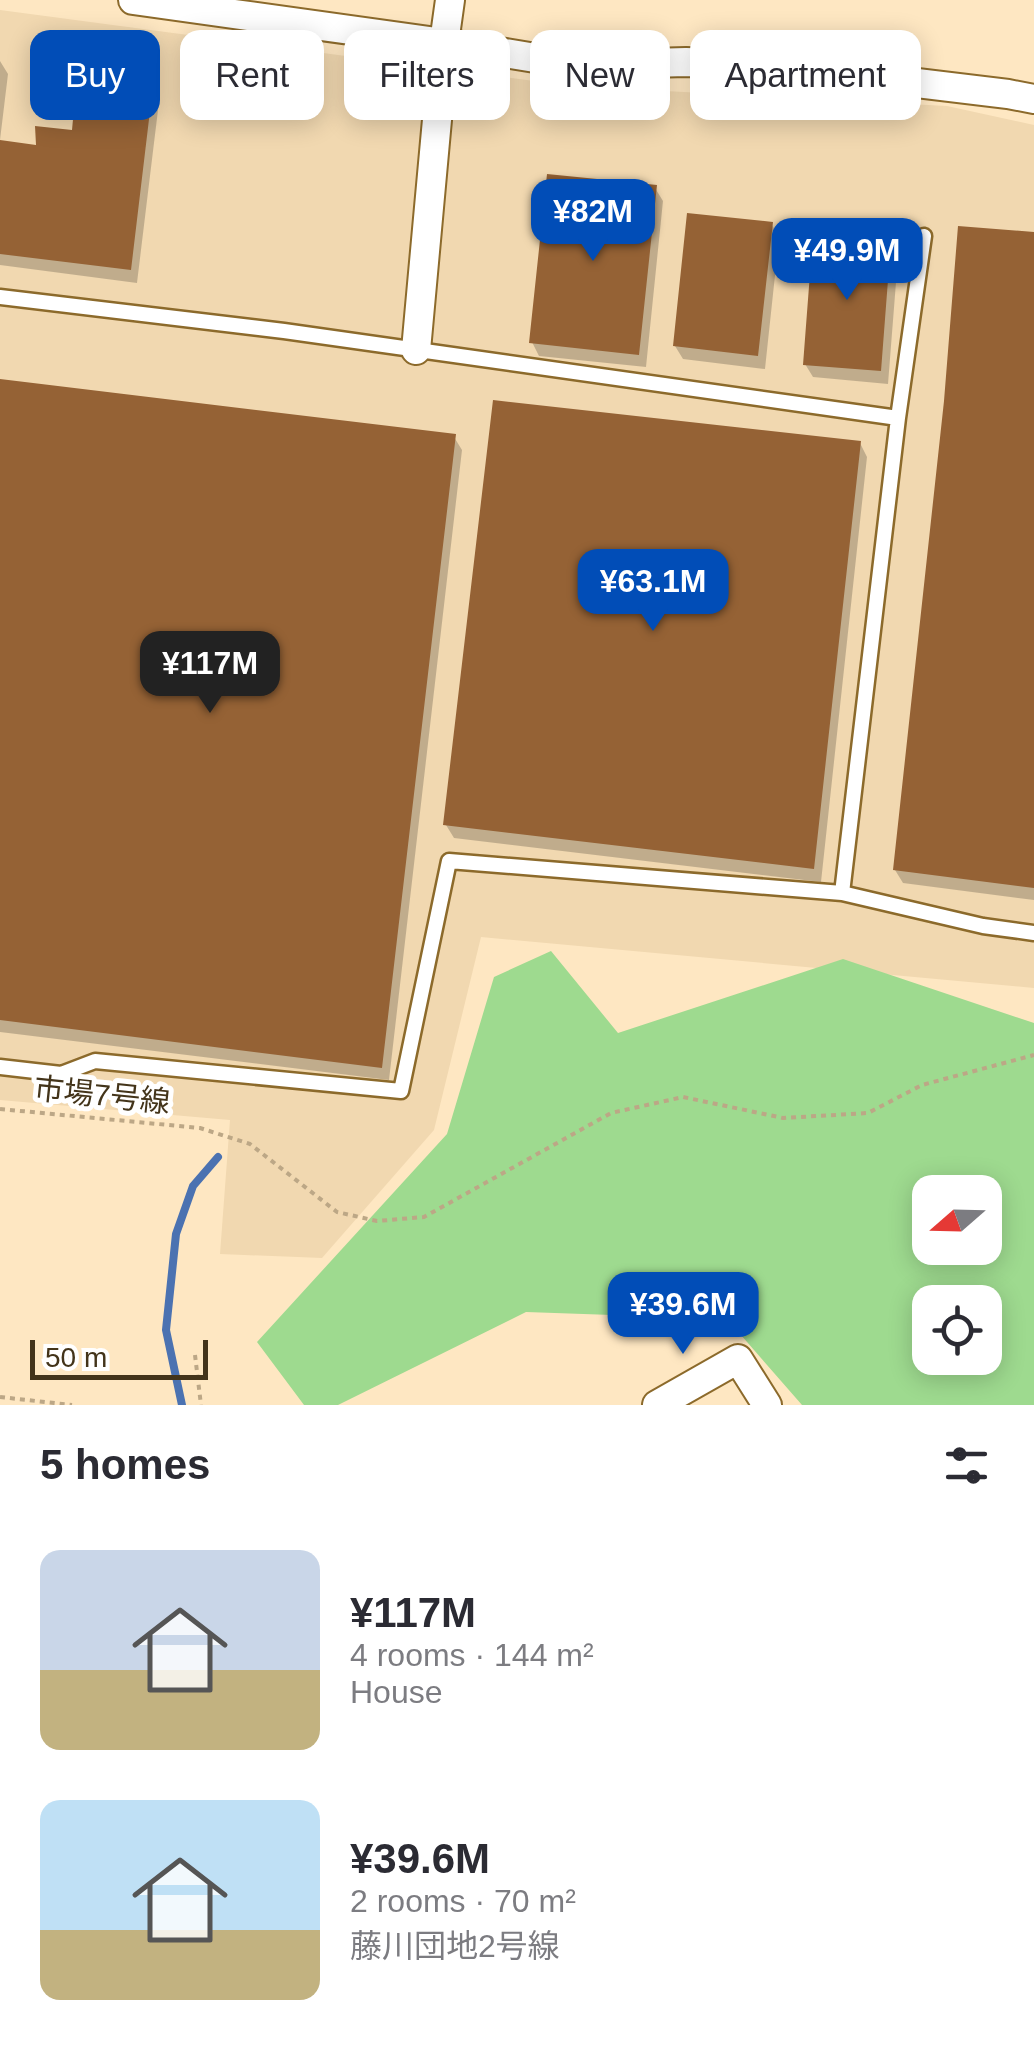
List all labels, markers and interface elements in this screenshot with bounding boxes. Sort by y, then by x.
chip: Buy [30,30,160,120]
chip: Rent [180,30,324,120]
chip: Filters [344,30,510,120]
chip: New [530,30,670,120]
chip: Apartment [690,30,921,120]
pin: ¥82M [534,179,652,264]
text: ¥82M [553,193,633,229]
pin: ¥49.9M [766,218,928,303]
text: ¥49.9M [794,232,900,268]
pin: ¥63.1M [572,549,734,634]
text: ¥63.1M [600,563,706,599]
pin: ¥117M [140,631,280,716]
text: ¥117M [162,645,258,681]
street label: 市場7号線 [32,1071,172,1119]
north arrow [912,1175,1002,1265]
map controls [912,1175,1002,1375]
pin: ¥39.6M [602,1272,764,1357]
button: locate [912,1285,1002,1375]
text: ¥39.6M [630,1286,736,1322]
scale bar [30,1335,208,1380]
text: 50 m [45,1342,107,1373]
icon: filters [939,1438,994,1493]
text: 5 homes [40,1441,210,1488]
text: ¥117M [350,1589,476,1636]
icon: home [120,1590,240,1710]
text: 4 rooms · 144 m² [350,1637,594,1673]
text: House [350,1674,443,1710]
text: ¥39.6M [350,1835,490,1882]
icon: home [120,1840,240,1960]
text: 2 rooms · 70 m² [350,1883,576,1919]
text: 藤川団地2号線 [350,1928,560,1964]

